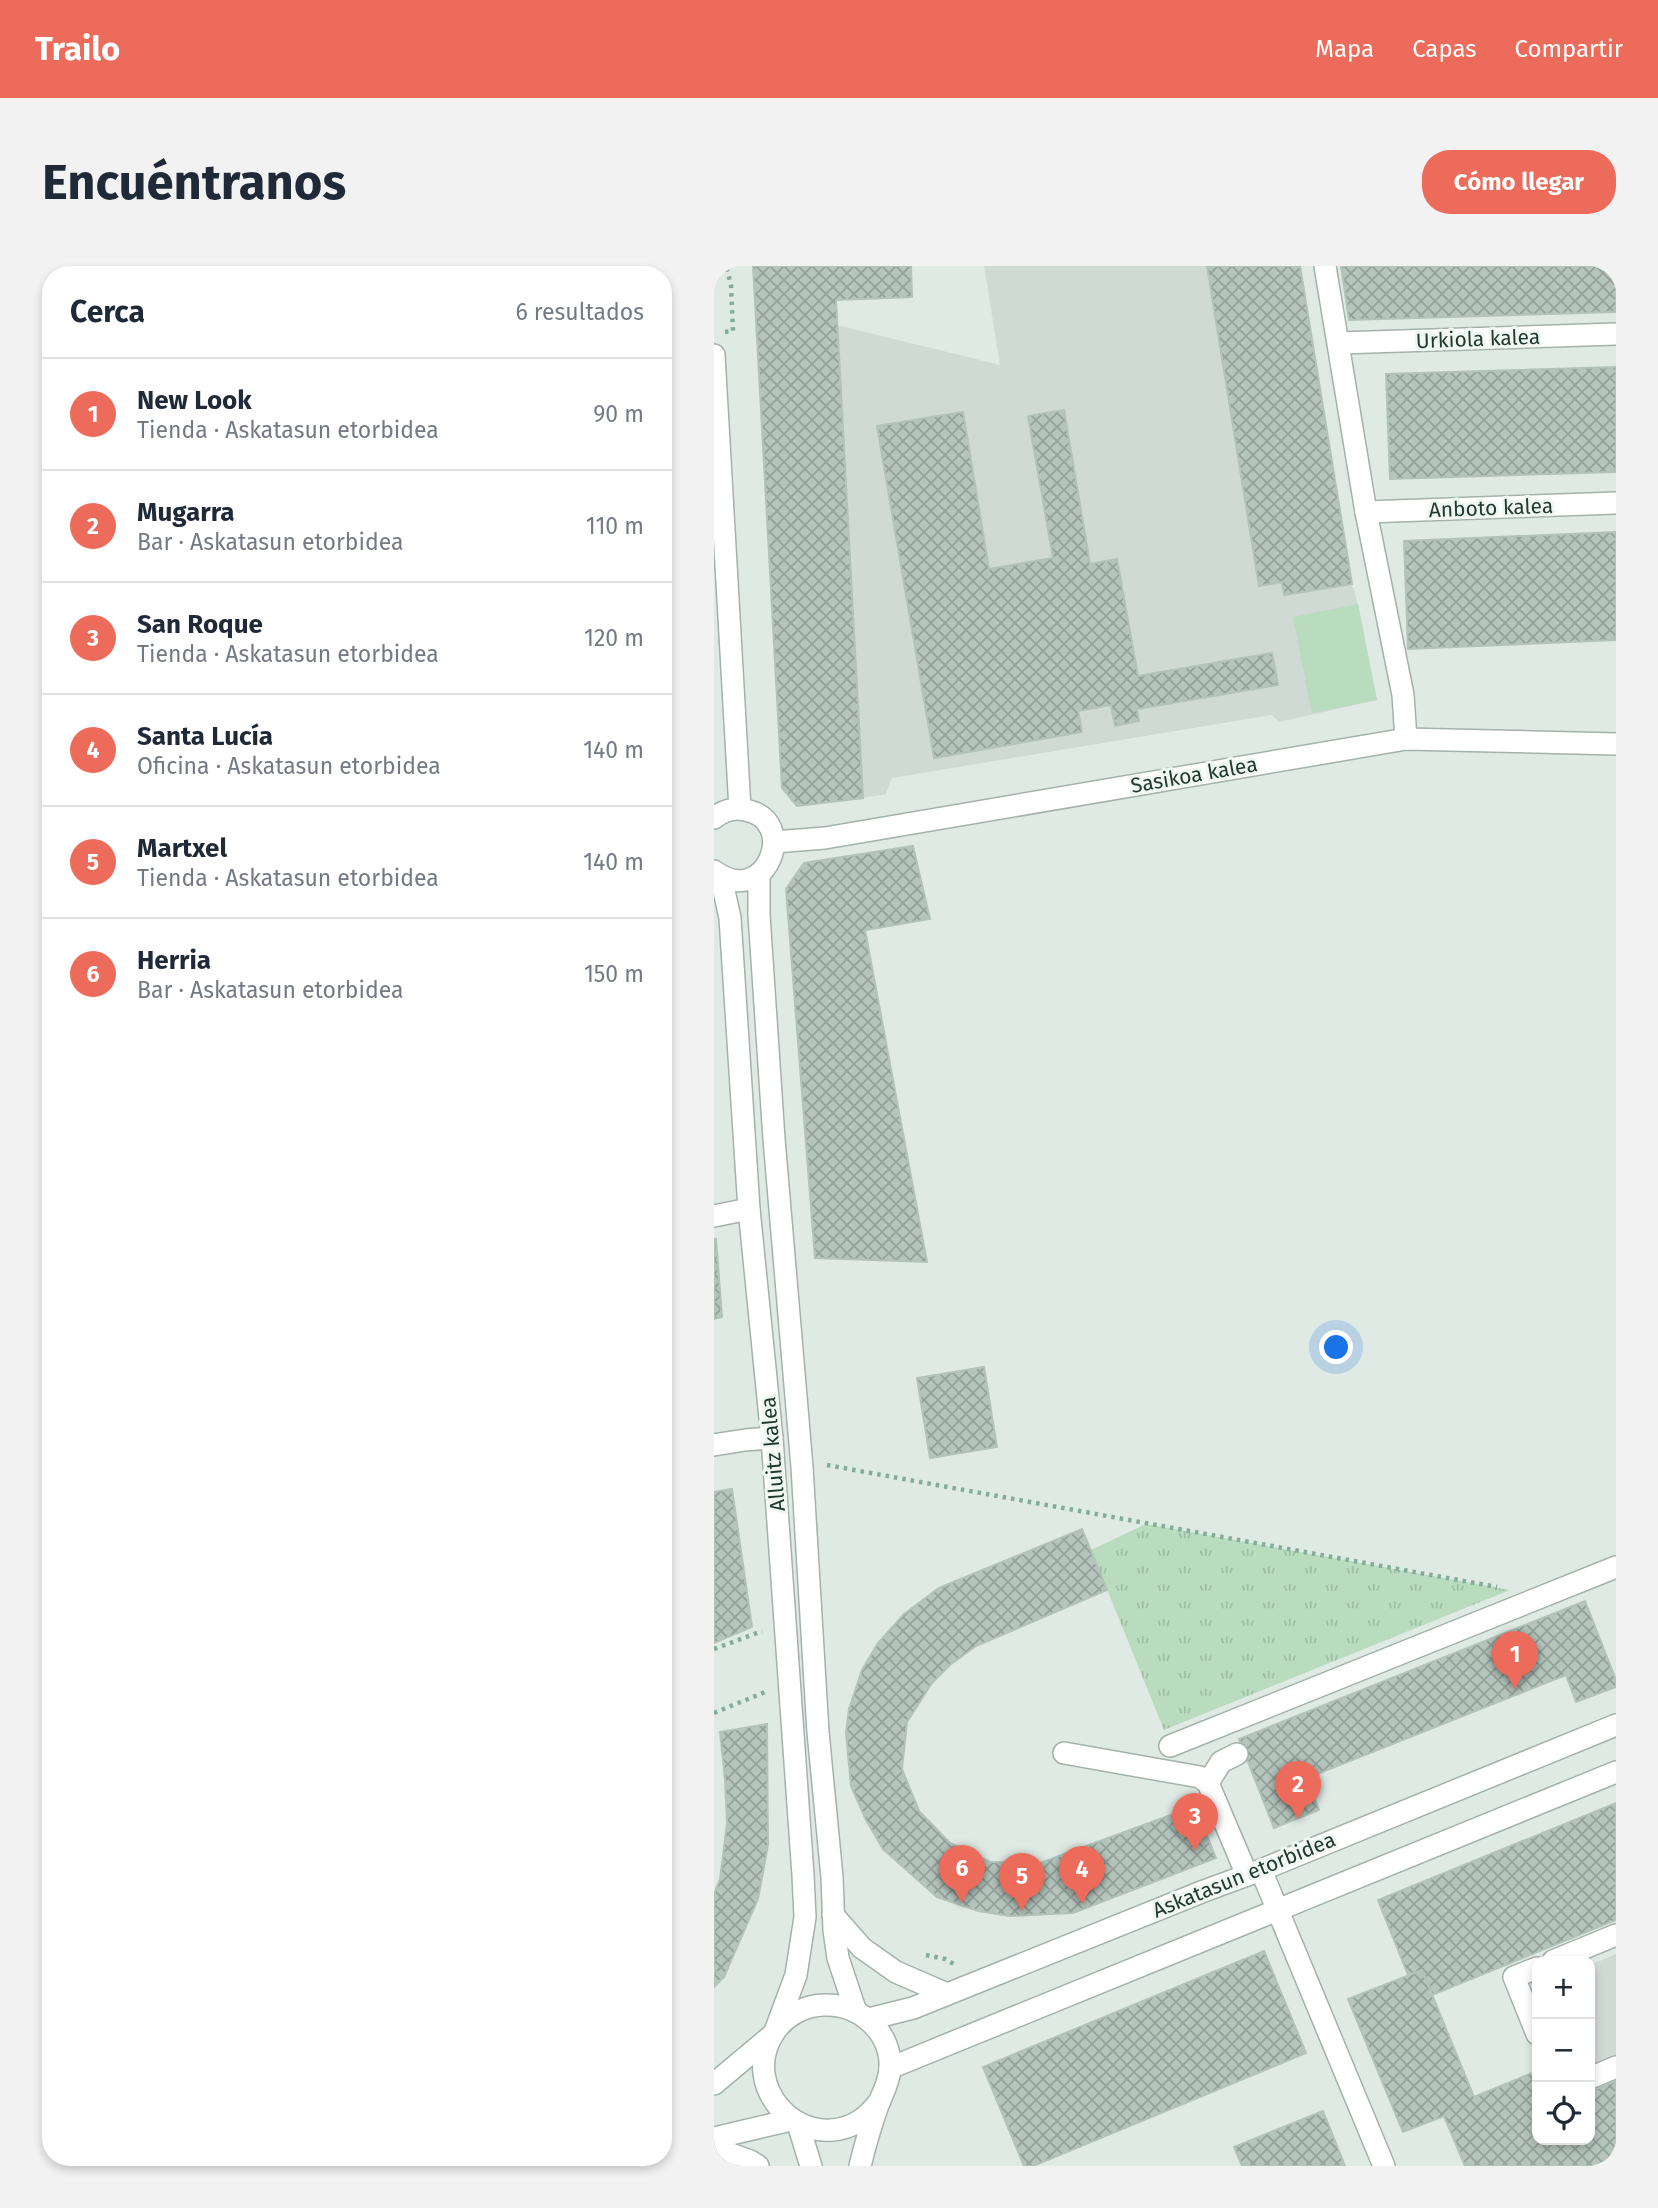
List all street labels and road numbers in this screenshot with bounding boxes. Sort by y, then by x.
street label: Urkiola kalea [1415,324,1541,354]
street label: Anboto kalea [1428,493,1554,523]
street label: Sasikoa kalea [1129,751,1259,799]
street label: Alluitz kalea [755,1396,791,1512]
street label: Askatasun etorbidea [1149,1826,1339,1924]

